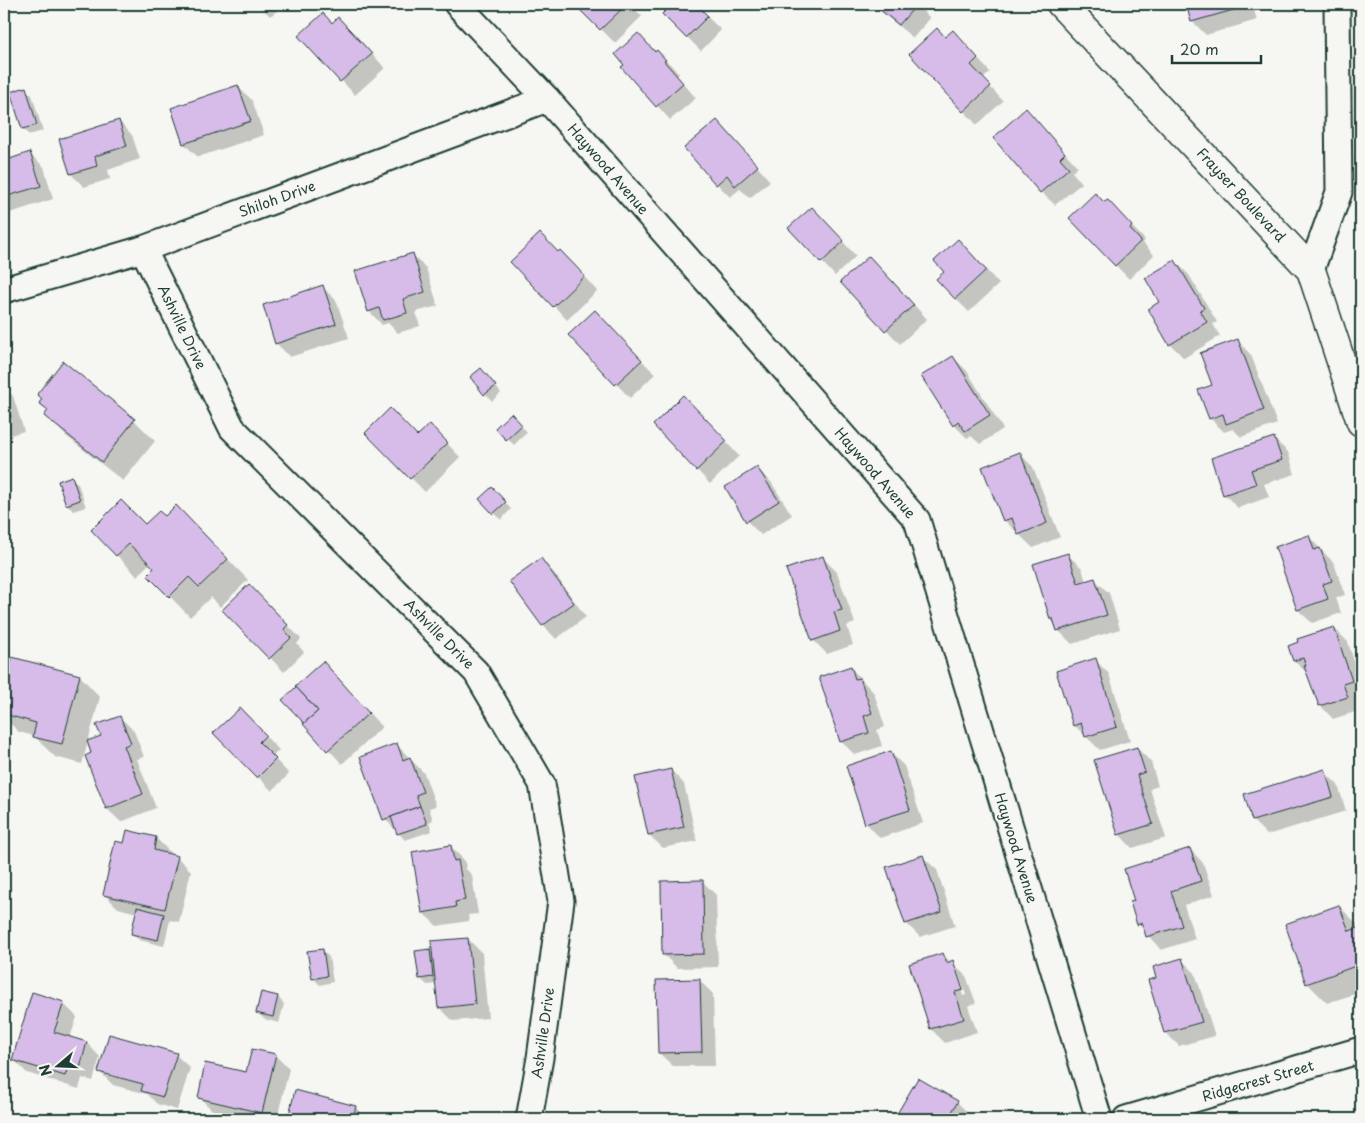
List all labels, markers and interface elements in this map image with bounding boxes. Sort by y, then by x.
scale bar [1172,32,1261,64]
text: 20 m [1180,37,1219,60]
street label: Haywood Avenue [563,119,654,219]
street label: Frayser Boulevard [1192,143,1291,247]
street label: Shiloh Drive [235,175,318,222]
street label: Ashville Drive [153,281,212,373]
street label: Haywood Avenue [830,423,921,523]
street label: Ashville Drive [400,594,479,673]
street label: Haywood Avenue [990,790,1043,906]
street label: Ashville Drive [526,986,559,1080]
north arrow [32,1040,82,1090]
street label: Ridgecrest Street [1200,1054,1316,1106]
text: N [34,1062,57,1079]

